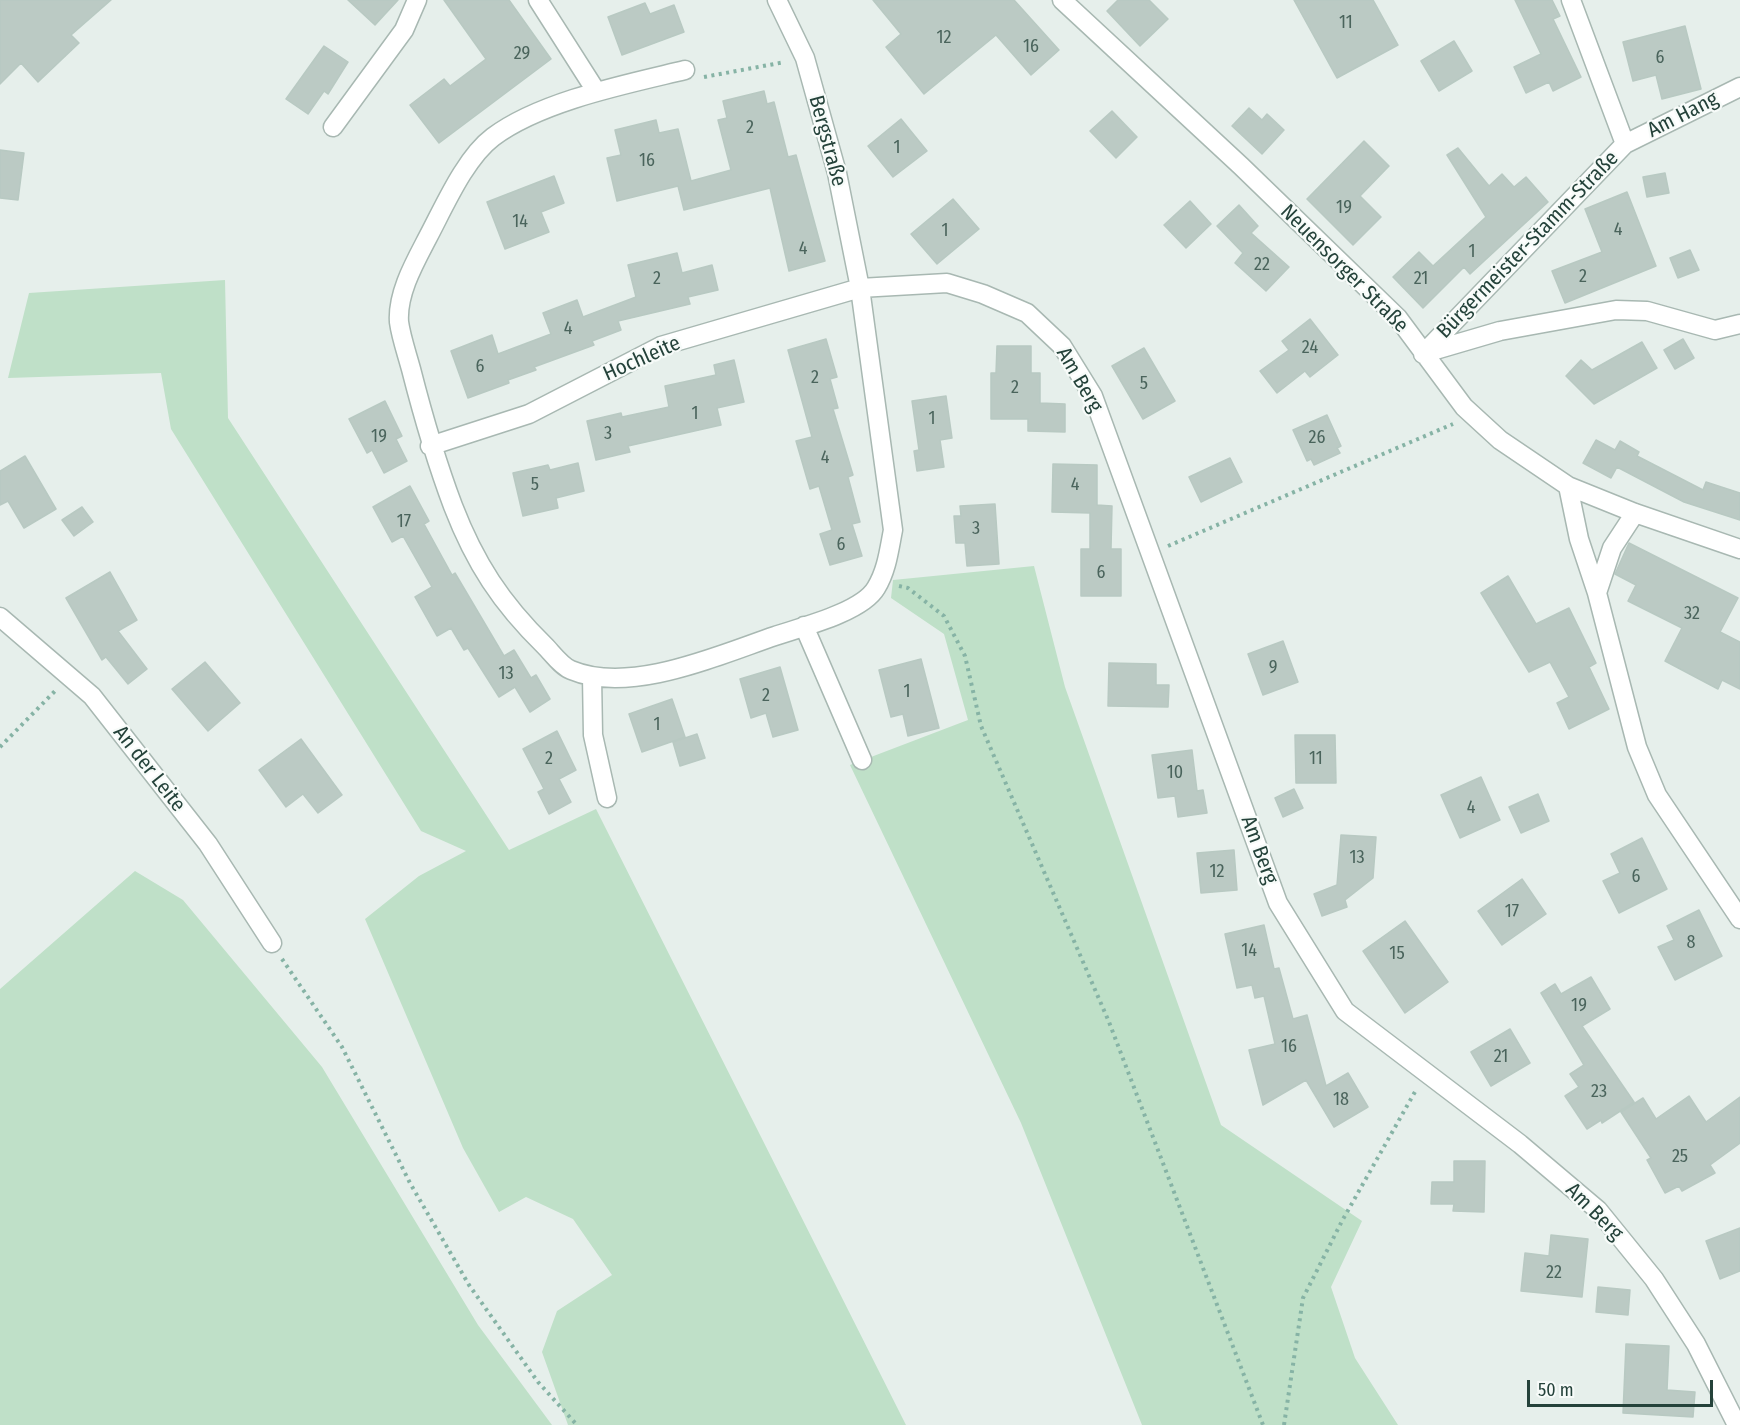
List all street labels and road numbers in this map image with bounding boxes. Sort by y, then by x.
street label: Am Hang [1643,87,1723,143]
street label: Bergstraße [803,93,851,189]
street label: Bürgermeister-Stamm-Straße [1432,146,1624,344]
street label: Neuensorger Straße [1275,200,1413,338]
street label: Hochleite [599,331,685,387]
street label: Am Berg [1050,343,1108,417]
street label: An der Leite [108,721,190,817]
street label: Am Berg [1235,812,1283,888]
street label: Am Berg [1560,1178,1628,1246]

